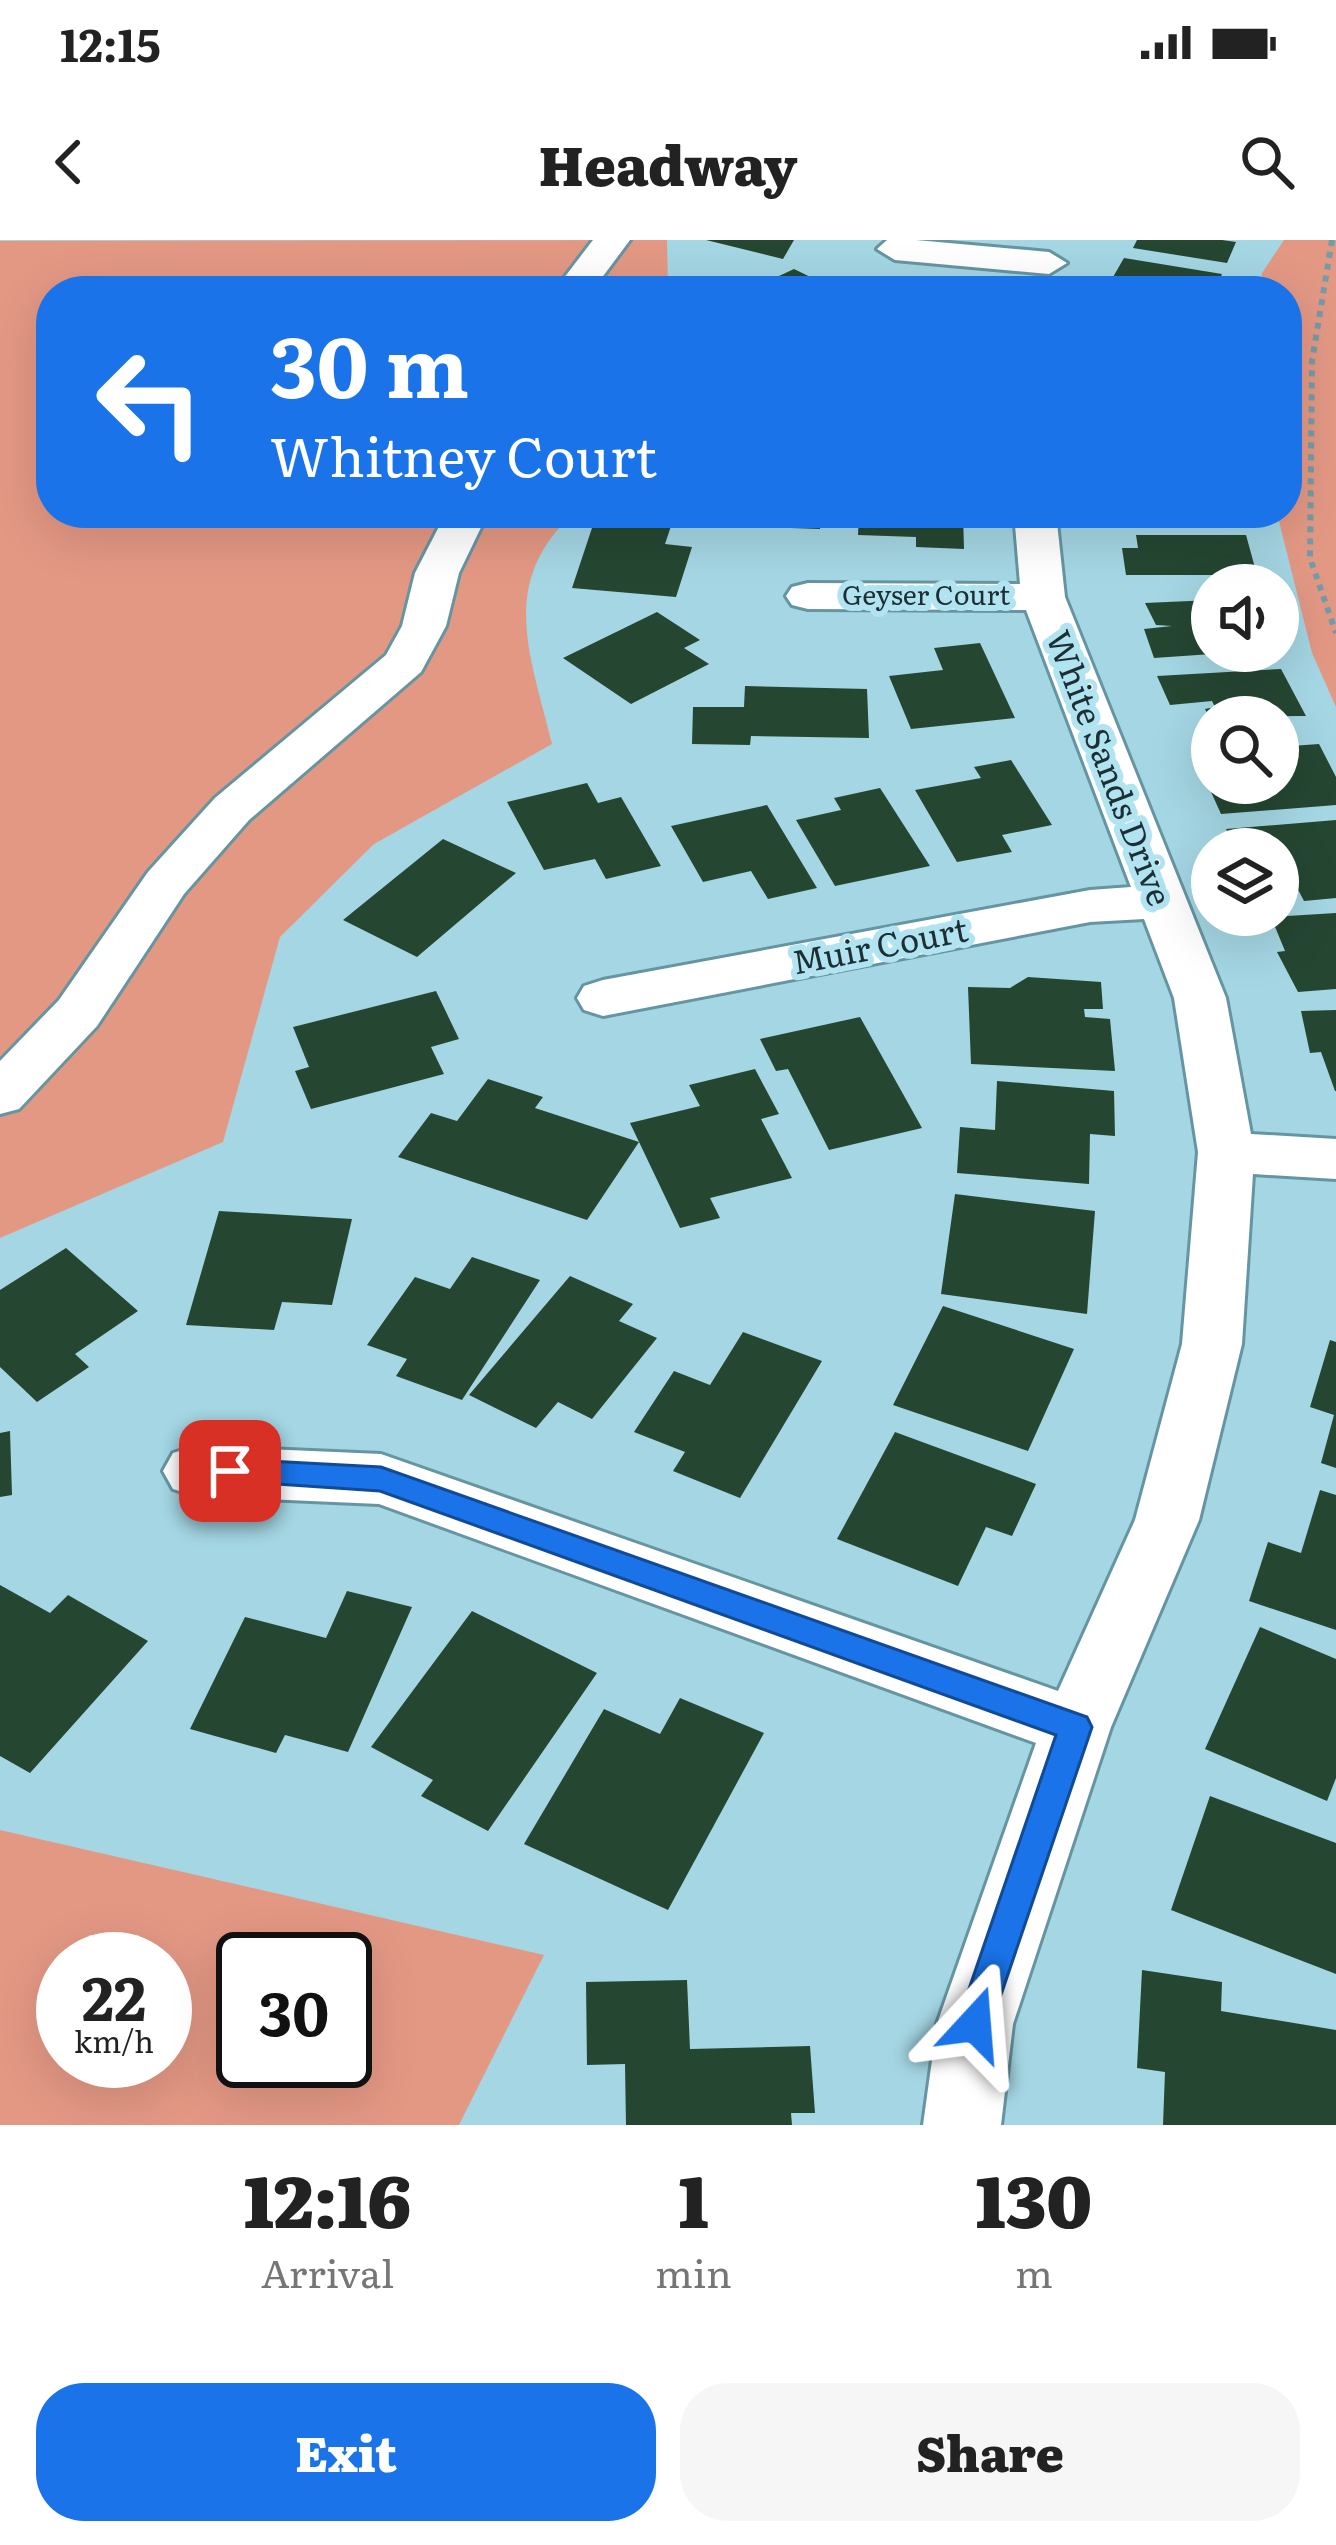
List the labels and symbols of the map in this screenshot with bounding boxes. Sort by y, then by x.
street label: Geyser Court [842,573,1010,613]
street label: White Sands Drive [1036,622,1186,912]
street label: Muir Court [788,902,972,985]
pin [179,1420,281,1522]
speed limit sign: 30 [216,1932,372,2088]
position arrow [912,1961,1038,2087]

